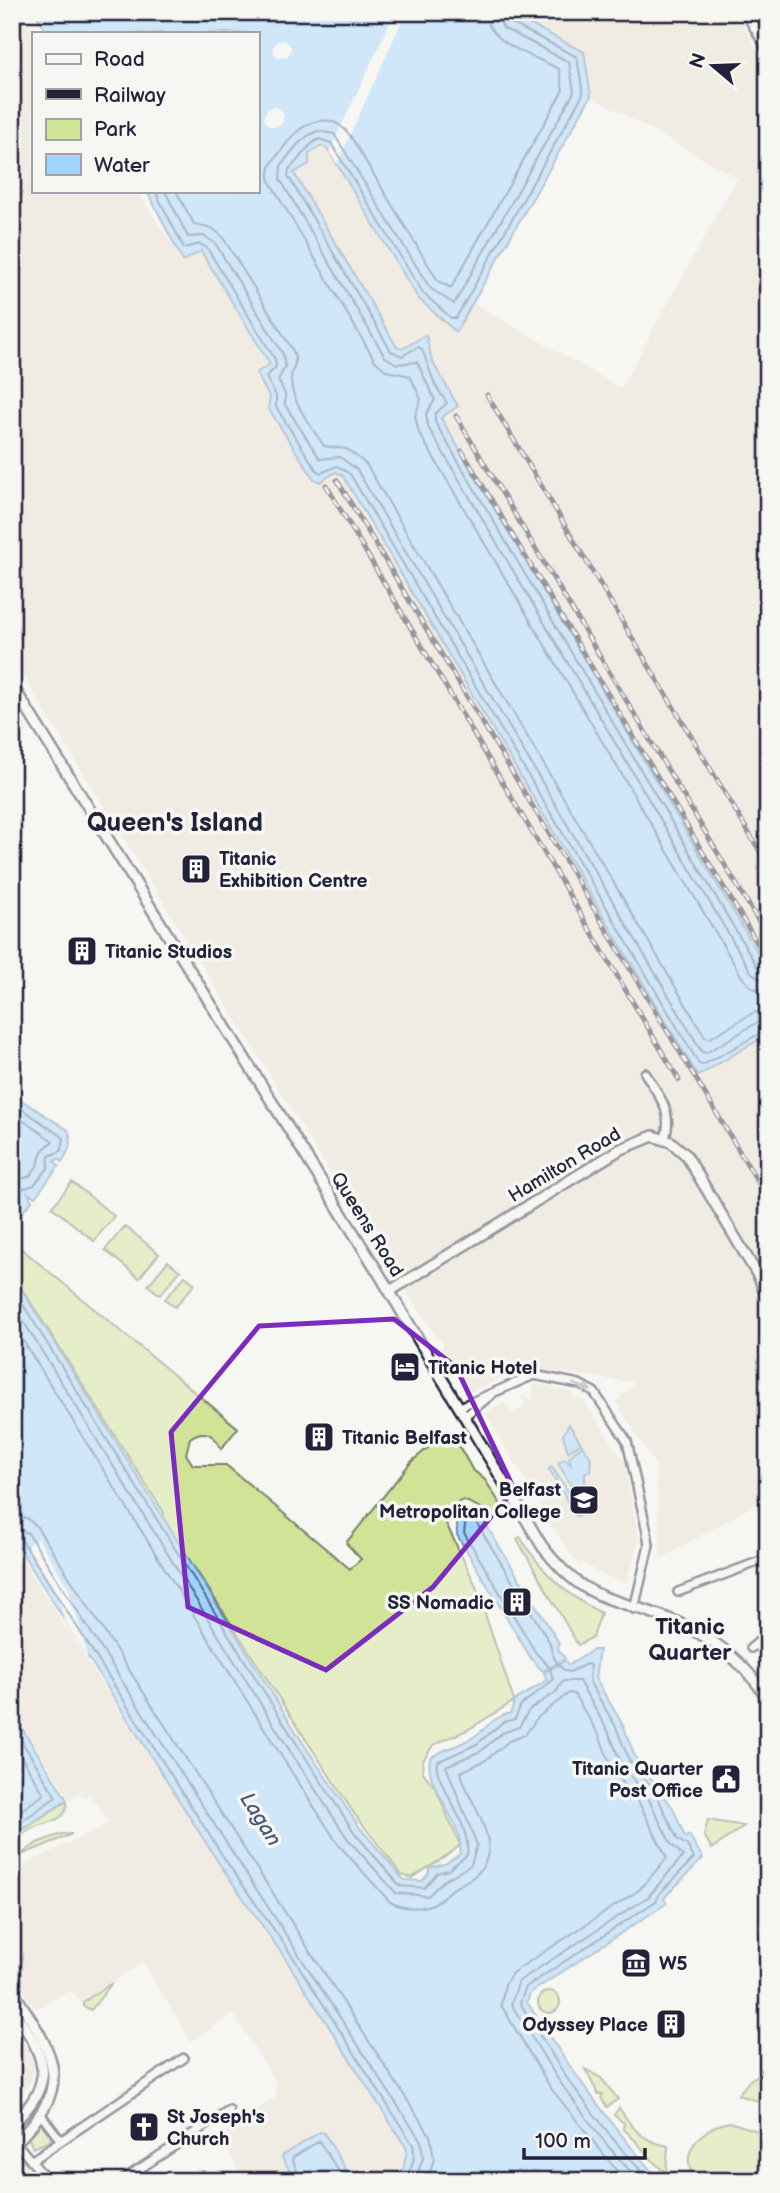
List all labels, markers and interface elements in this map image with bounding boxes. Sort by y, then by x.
legend [32,32,259,192]
north arrow [678,32,748,102]
text: Road [94,47,145,72]
text: N [685,50,712,71]
text: Railway [94,83,166,108]
text: Park [94,117,137,142]
text: Water [94,153,150,178]
district label: Queen's Island [87,808,263,839]
place label: Titanic Exhibition Centre [219,848,368,893]
building icon: Titanic Exhibition Centre [179,852,213,886]
building icon: Titanic Studios [65,934,99,968]
place label: Titanic Studios [105,941,232,964]
street label: Hamilton Road [504,1123,625,1208]
street label: Queens Road [325,1168,408,1281]
hotel icon: Titanic Hotel [388,1350,422,1384]
place label: Titanic Hotel [428,1357,537,1380]
one-way arrow [571,1381,592,1392]
building icon: Titanic Belfast [302,1420,336,1454]
place label: Titanic Belfast [342,1427,467,1450]
place label: Belfast Metropolitan College [379,1479,562,1524]
school or university icon: Belfast Metropolitan College [567,1483,601,1517]
building icon: SS Nomadic [500,1585,534,1619]
place label: SS Nomadic [387,1592,494,1615]
district label: Titanic Quarter [649,1613,732,1667]
place label: Titanic Quarter Post Office [572,1758,703,1803]
public building icon: Titanic Quarter Post Office [709,1762,743,1796]
water label: Lagan [235,1788,287,1851]
museum icon: W5 [619,1946,653,1980]
place label: W5 [659,1953,688,1976]
building icon: Odyssey Place [654,2007,688,2041]
place label: Odyssey Place [523,2014,648,2037]
place label: St Joseph's Church [167,2106,265,2151]
church icon: St Joseph's Church [127,2110,161,2144]
scale bar [524,2116,645,2160]
text: 100 m [535,2129,591,2154]

